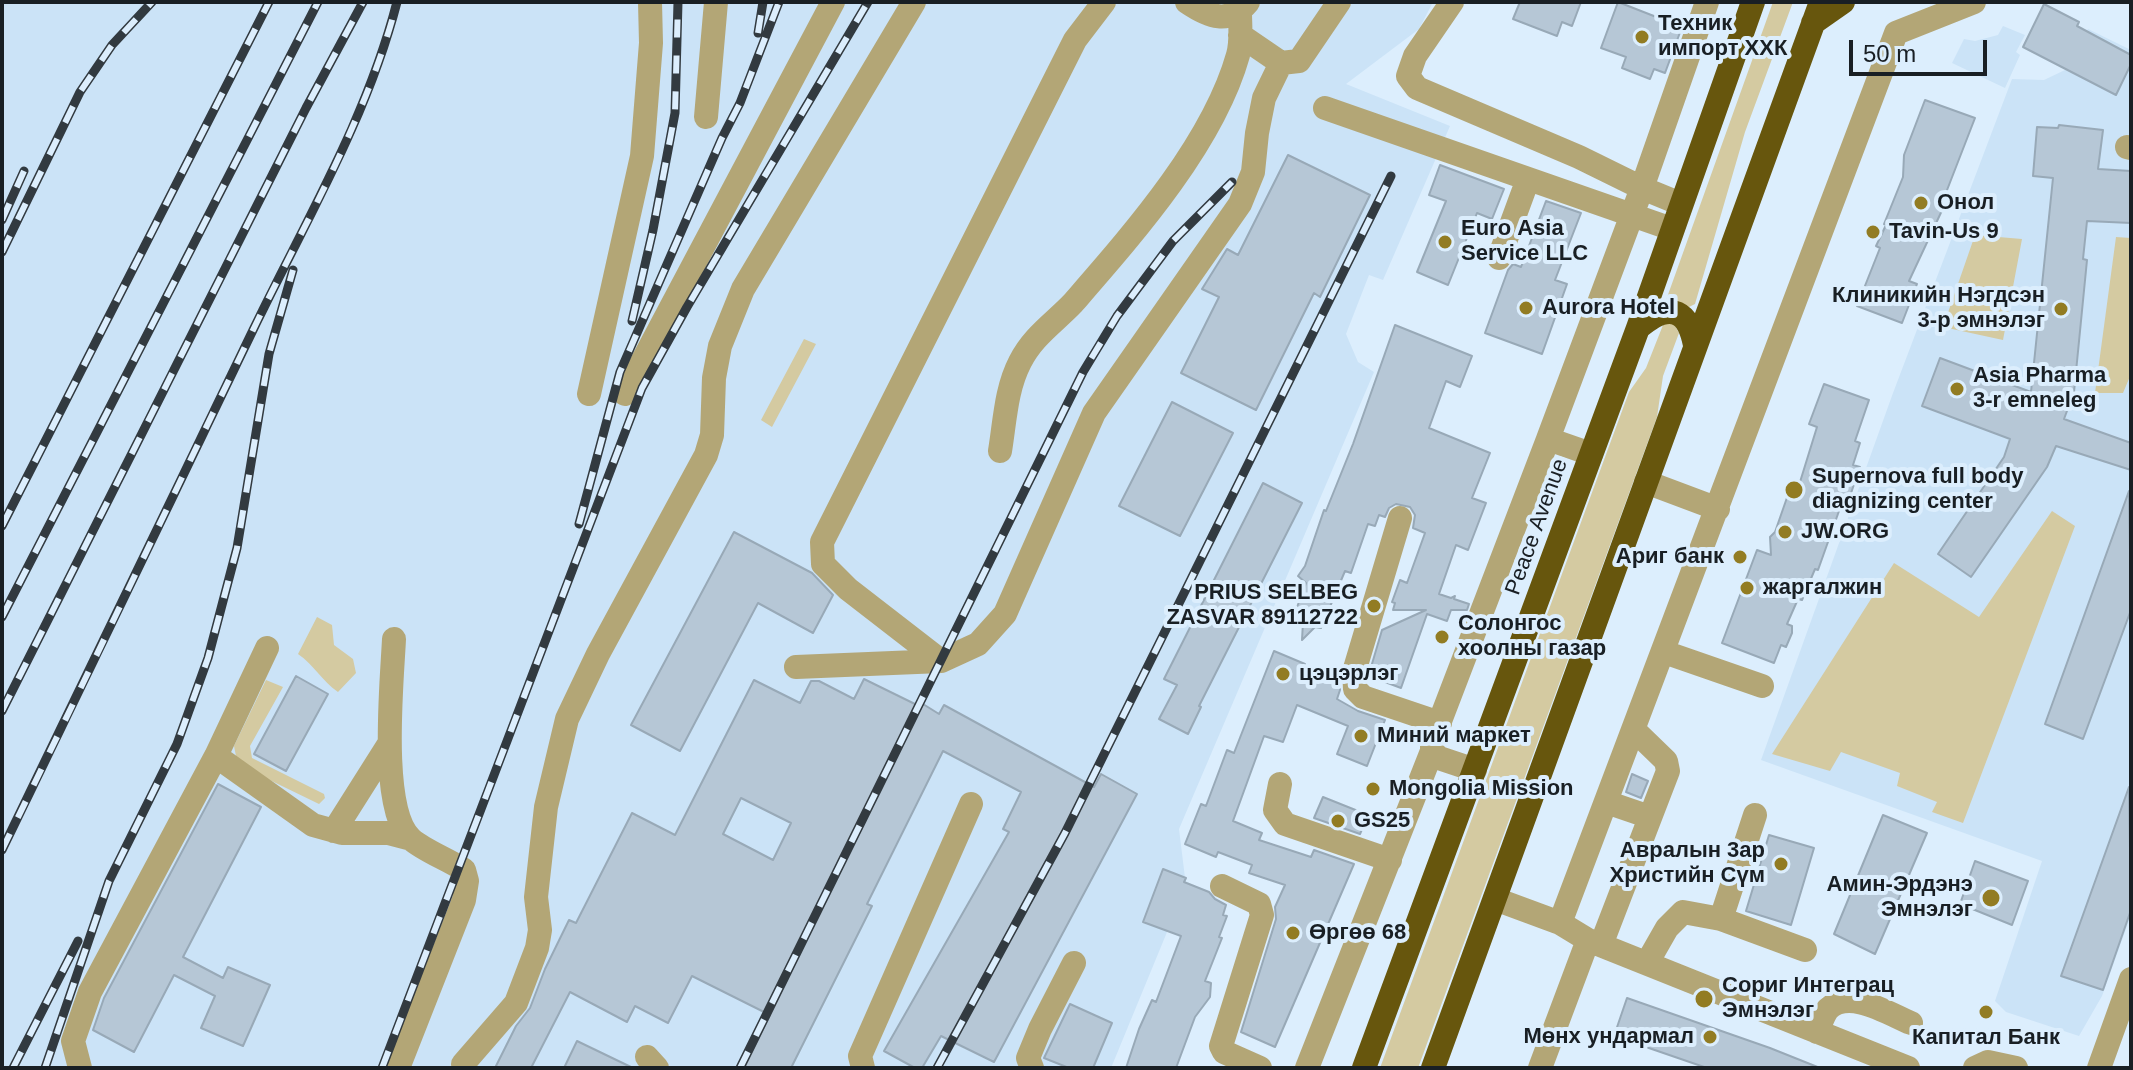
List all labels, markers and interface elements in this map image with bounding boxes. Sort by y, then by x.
place label: Техник импорт ХХК [1658,11,1787,62]
scale bar [1853,24,1991,74]
marker: Техник импорт ХХК [1633,28,1651,46]
text: 50 m [1863,40,1916,67]
place label: Онол [1937,190,1994,216]
marker: Онол [1912,194,1930,212]
place label: Euro Asia Service LLC [1461,216,1588,268]
place label: Tavin-Us 9 [1889,219,1999,245]
marker: Tavin-Us 9 [1864,223,1882,241]
marker: Euro Asia Service LLC [1436,233,1454,251]
place label: Клиникийн Нэгдсэн 3-р эмнэлэг [1832,283,2045,334]
place label: Aurora Hotel [1542,295,1675,321]
marker: Aurora Hotel [1517,299,1535,317]
marker: Клиникийн Нэгдсэн 3-р эмнэлэг [2052,300,2070,318]
place label: Asia Pharma 3-r emneleg [1973,363,2106,414]
marker: Asia Pharma 3-r emneleg [1948,380,1966,398]
street label: Peace Avenue [1500,455,1574,599]
place label: Supernova full body diagnizing center [1812,464,2023,516]
marker: Supernova full body diagnizing center [1783,479,1805,501]
place label: JW.ORG [1801,519,1889,545]
marker: JW.ORG [1776,523,1794,541]
place label: Ариг банк [1616,544,1724,570]
marker: Ариг банк [1731,548,1749,566]
place label: жаргалжин [1763,575,1882,601]
marker: жаргалжин [1738,579,1756,597]
place label: PRIUS SELBEG ZASVAR 89112722 [1166,580,1358,632]
marker: PRIUS SELBEG ZASVAR 89112722 [1365,597,1383,615]
place label: Солонгос хоолны газар [1458,611,1606,662]
marker: Солонгос хоолны газар [1433,628,1451,646]
place label: цэцэрлэг [1299,661,1399,687]
marker: цэцэрлэг [1274,665,1292,683]
place label: Миний маркет [1377,723,1531,749]
marker: Миний маркет [1352,727,1370,745]
place label: Mongolia Mission [1389,776,1574,802]
marker: Mongolia Mission [1364,780,1382,798]
place label: GS25 [1354,808,1410,834]
marker: GS25 [1329,812,1347,830]
place label: Авралын 3ар Христийн Сүм [1610,838,1765,890]
marker: Авралын 3ар Христийн Сүм [1772,855,1790,873]
place label: Амин-Эрдэнэ Эмнэлэг [1827,872,1973,924]
marker: Амин-Эрдэнэ Эмнэлэг [1980,887,2002,909]
place label: Өргөө 68 [1309,920,1406,946]
marker: Өргөө 68 [1284,924,1302,942]
place label: Сориг Интеграц Эмнэлэг [1722,973,1894,1024]
marker: Сориг Интеграц Эмнэлэг [1693,988,1715,1010]
marker: Капитал Банк [1977,1003,1995,1021]
place label: Мөнх ундармал [1524,1024,1694,1050]
place label: Капитал Банк [1912,1025,2060,1051]
marker: Мөнх ундармал [1701,1028,1719,1046]

